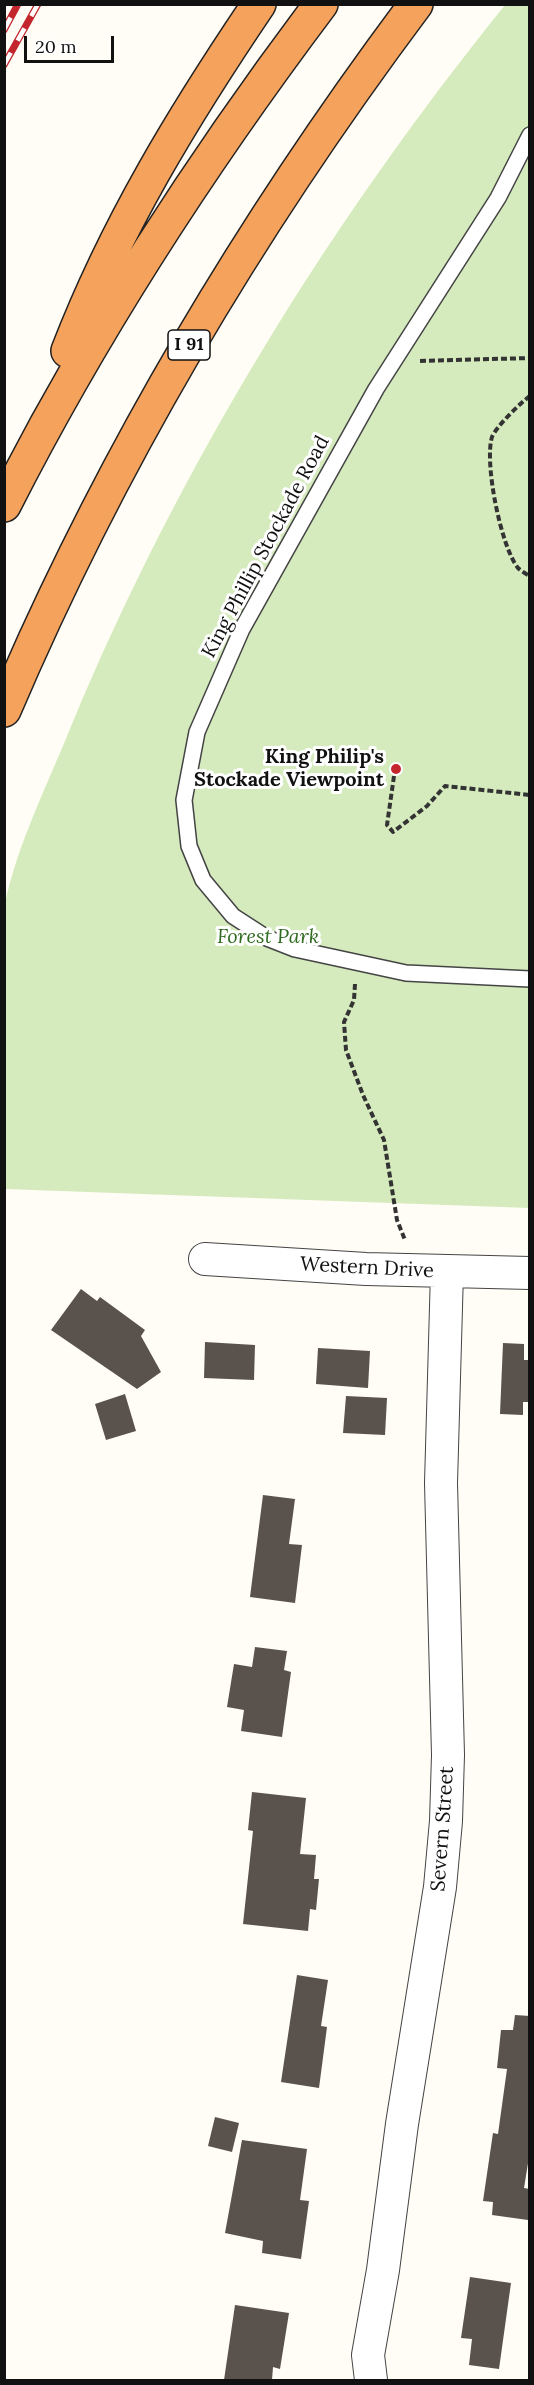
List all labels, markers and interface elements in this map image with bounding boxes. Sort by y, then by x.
scale bar [27,24,117,62]
text: 20 m [35,35,77,58]
road number: I 91 [168,330,210,360]
street label: King Phillip Stockade Road [197,432,335,662]
place label: King Philip's Stockade Viewpoint [194,745,384,792]
marker: King Philip's Stockade Viewpoint [389,762,403,776]
park label: Forest Park [217,925,319,949]
street label: Western Drive [300,1253,434,1283]
street label: Severn Street [427,1765,459,1893]

